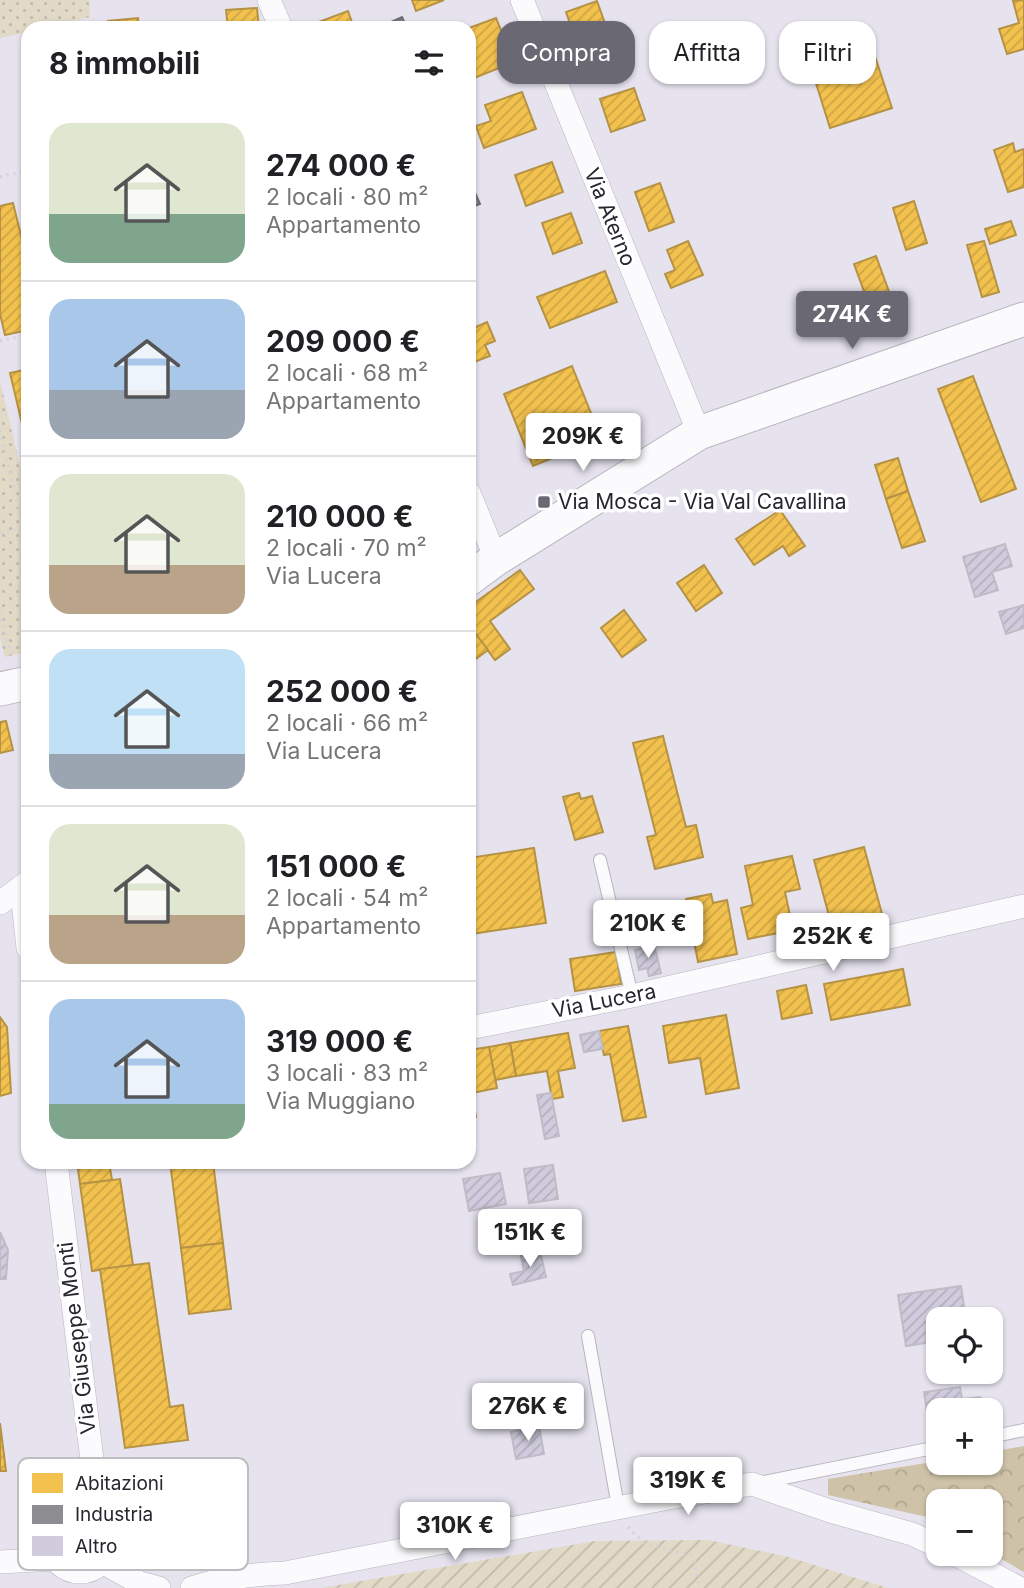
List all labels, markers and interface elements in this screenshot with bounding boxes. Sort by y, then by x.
chip: Compra [497,21,635,84]
chip: Affitta [649,21,765,84]
chip: Filtri [779,21,876,84]
icon: filters [410,44,448,82]
text: 8 immobili [49,45,200,81]
text: 274 000 € [266,147,416,183]
icon: home [105,151,189,235]
street label: Via Aterno [579,164,641,269]
text: 2 locali · 80 m² [266,183,428,211]
text: Appartamento [266,211,421,239]
pin: 274K € [795,292,909,351]
text: 274K € [812,300,892,328]
text: 209 000 € [266,323,420,359]
icon: home [105,327,189,411]
text: 2 locali · 68 m² [266,359,428,387]
text: Appartamento [266,387,421,415]
pin: 209K € [526,414,640,473]
text: 209K € [542,422,624,450]
place label: Via Mosca - Via Val Cavallina [558,489,847,514]
marker: Via Mosca - Via Val Cavallina [536,494,552,510]
text: 210 000 € [266,498,414,534]
icon: home [105,502,189,586]
text: 2 locali · 70 m² [266,534,427,562]
text: Via Lucera [266,562,382,590]
text: 252 000 € [266,673,418,709]
icon: home [105,677,189,761]
text: 2 locali · 66 m² [266,709,428,737]
text: Via Lucera [266,737,382,765]
text: 151 000 € [266,848,406,884]
icon: home [105,852,189,936]
text: 2 locali · 54 m² [266,884,428,912]
pin: 210K € [591,900,705,960]
text: 210K € [609,909,687,937]
text: Appartamento [266,912,421,940]
pin: 252K € [776,914,890,973]
text: 252K € [792,922,874,950]
street label: Via Lucera [550,978,658,1023]
text: 319 000 € [266,1023,413,1059]
icon: home [105,1027,189,1111]
text: 3 locali · 83 m² [266,1059,428,1087]
text: Via Muggiano [266,1087,415,1115]
pin: 151K € [473,1210,587,1269]
text: 151K € [494,1218,566,1246]
street label: Via Giuseppe Monti [52,1240,101,1436]
map controls [926,1307,1003,1566]
button: locate [926,1307,1003,1384]
pin: 276K € [471,1384,585,1443]
text: 276K € [488,1392,568,1420]
button: + [926,1398,1003,1475]
legend [18,1458,248,1570]
pin: 319K € [631,1458,745,1517]
text: 319K € [649,1466,727,1494]
text: Abitazioni [75,1472,164,1495]
button: − [926,1489,1003,1566]
pin: 310K € [398,1502,512,1562]
text: Industria [75,1503,153,1526]
text: 310K € [416,1511,494,1539]
text: Altro [75,1535,117,1558]

